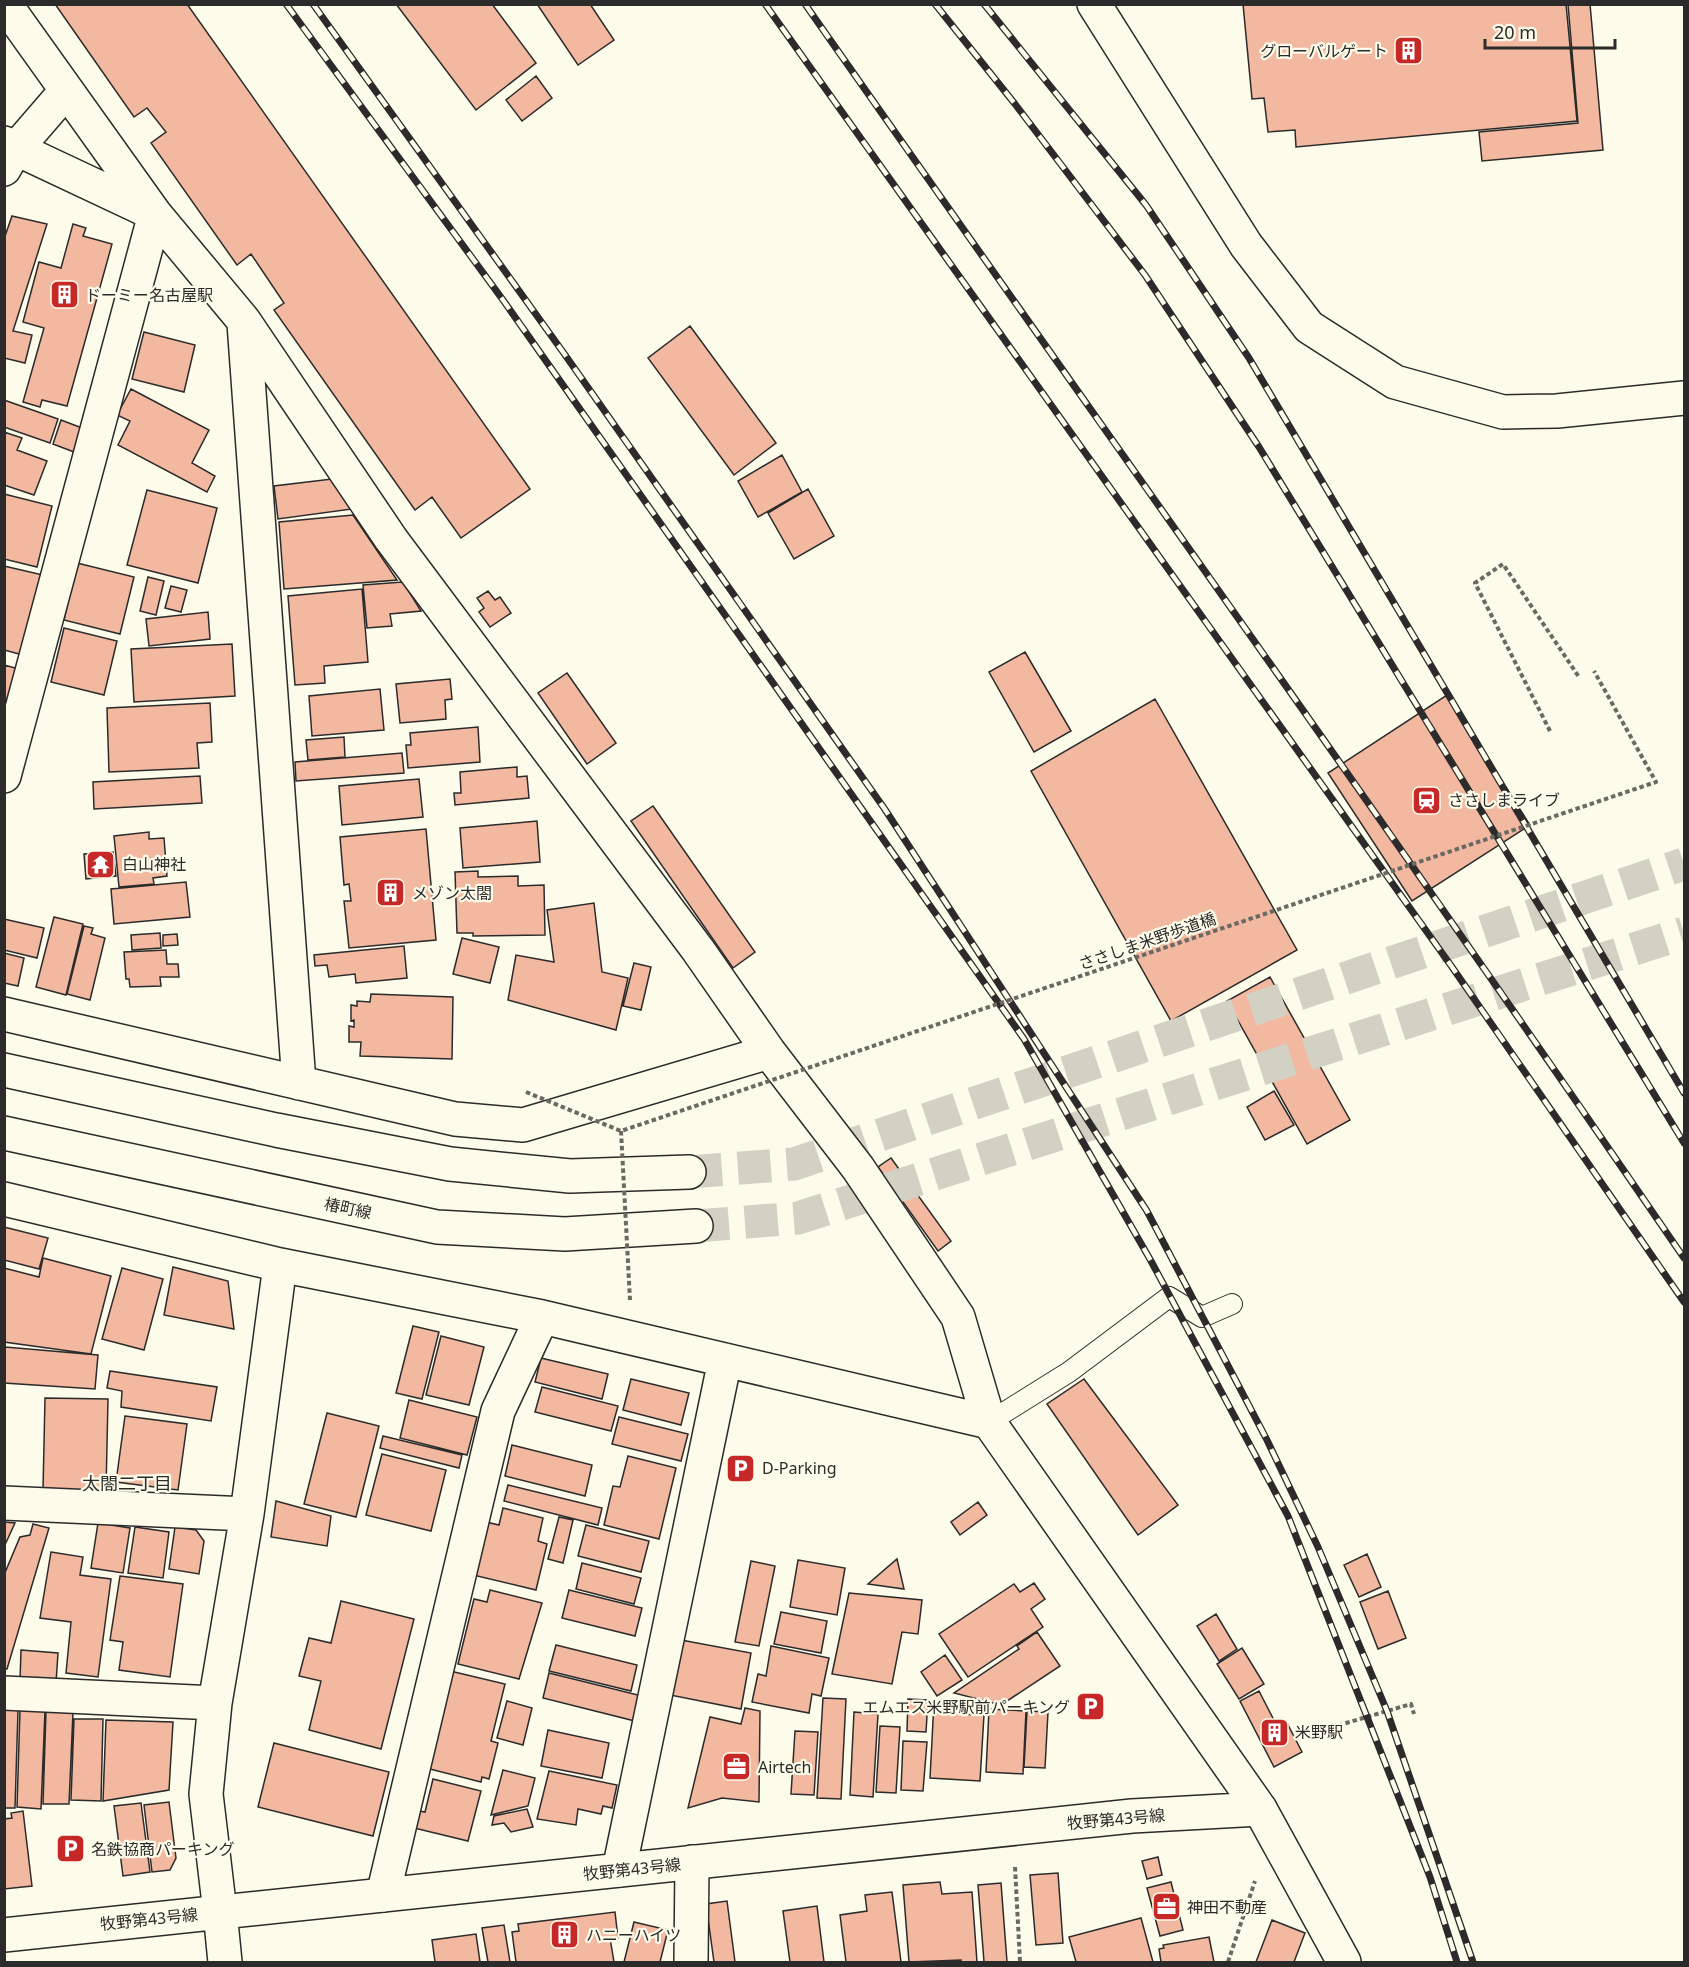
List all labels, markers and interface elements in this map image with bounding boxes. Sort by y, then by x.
scale bar [1485,12,1616,50]
text: 20 m [1494,20,1536,44]
building icon: グローバルゲート [1393,35,1425,67]
place label: グローバルゲート [1260,40,1388,62]
building icon: ドーミー名古屋駅 [48,279,80,311]
place label: ドーミー名古屋駅 [85,284,213,306]
station icon: ささしまライブ [1411,784,1443,816]
place label: ささしまライブ [1448,789,1560,811]
temple icon: 白山神社 [85,848,117,880]
place label: 白山神社 [122,853,186,875]
building icon: メゾン太閤 [375,877,407,909]
place label: メゾン太閤 [412,882,492,904]
street label: ささしま米野歩道橋 [1075,907,1219,975]
street label: 椿町線 [322,1192,374,1224]
parking icon: D-Parking [725,1452,757,1484]
place label: D-Parking [762,1457,837,1479]
district label: 太閤二丁目 [82,1471,172,1495]
parking icon: エムエス米野駅前パーキング [1075,1691,1107,1723]
place label: エムエス米野駅前パーキング [862,1696,1070,1718]
building icon: 米野駅 [1258,1716,1290,1748]
place label: 米野駅 [1295,1721,1343,1743]
office icon: Airtech [721,1751,753,1783]
place label: Airtech [758,1756,811,1778]
street label: 牧野第43号線 [1066,1804,1166,1834]
parking icon: 名鉄協商パーキング [54,1833,86,1865]
place label: 名鉄協商パーキング [91,1838,235,1860]
street label: 牧野第43号線 [582,1853,682,1885]
office icon: 神田不動産 [1150,1891,1182,1923]
place label: 神田不動産 [1187,1896,1267,1918]
street label: 牧野第43号線 [99,1903,199,1935]
building icon: ハニーハイツ [549,1919,581,1951]
place label: ハニーハイツ [586,1924,681,1946]

